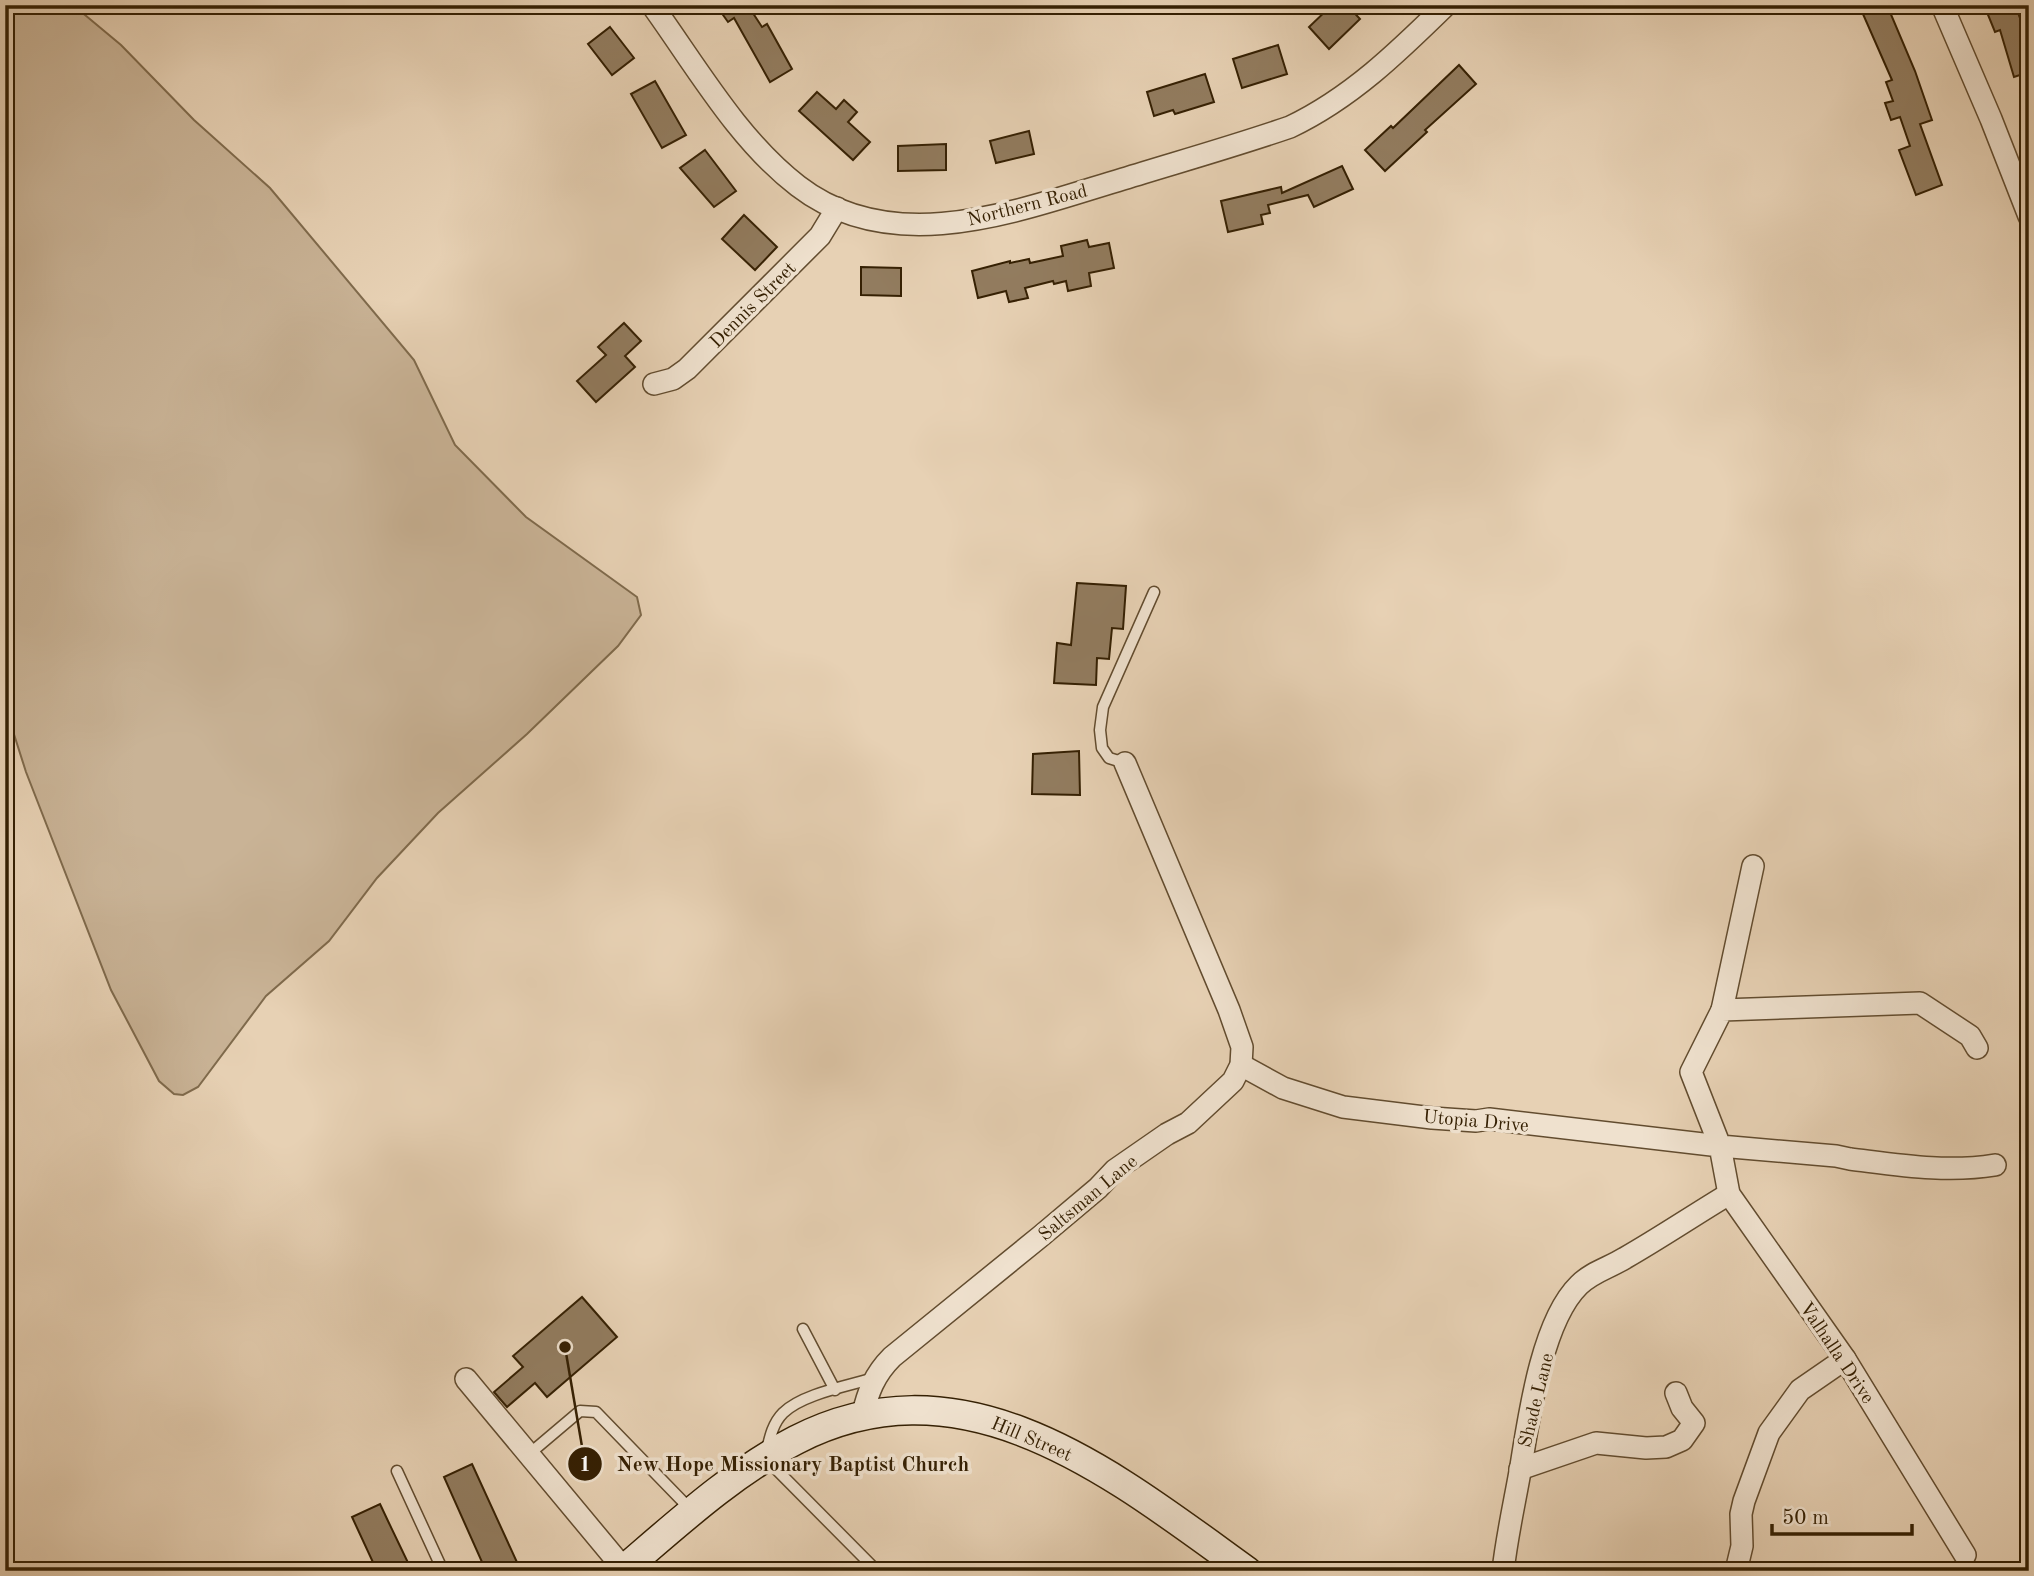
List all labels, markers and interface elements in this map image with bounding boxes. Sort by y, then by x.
street label: Northern Road [965,182,1090,231]
street label: Dennis Street [707,259,800,352]
street label: Utopia Drive [1422,1108,1530,1137]
street label: Saltsman Lane [1036,1152,1142,1246]
street label: Valhalla Drive [1795,1299,1877,1408]
street label: Shade Lane [1517,1351,1558,1450]
street label: Hill Street [988,1415,1074,1466]
callout: New Hope Missionary Baptist Church [567,1443,983,1485]
text: 1 [579,1455,591,1476]
text: New Hope Missionary Baptist Church [617,1455,970,1476]
scale bar [1772,1492,1912,1536]
text: 50 m [1782,1508,1829,1529]

